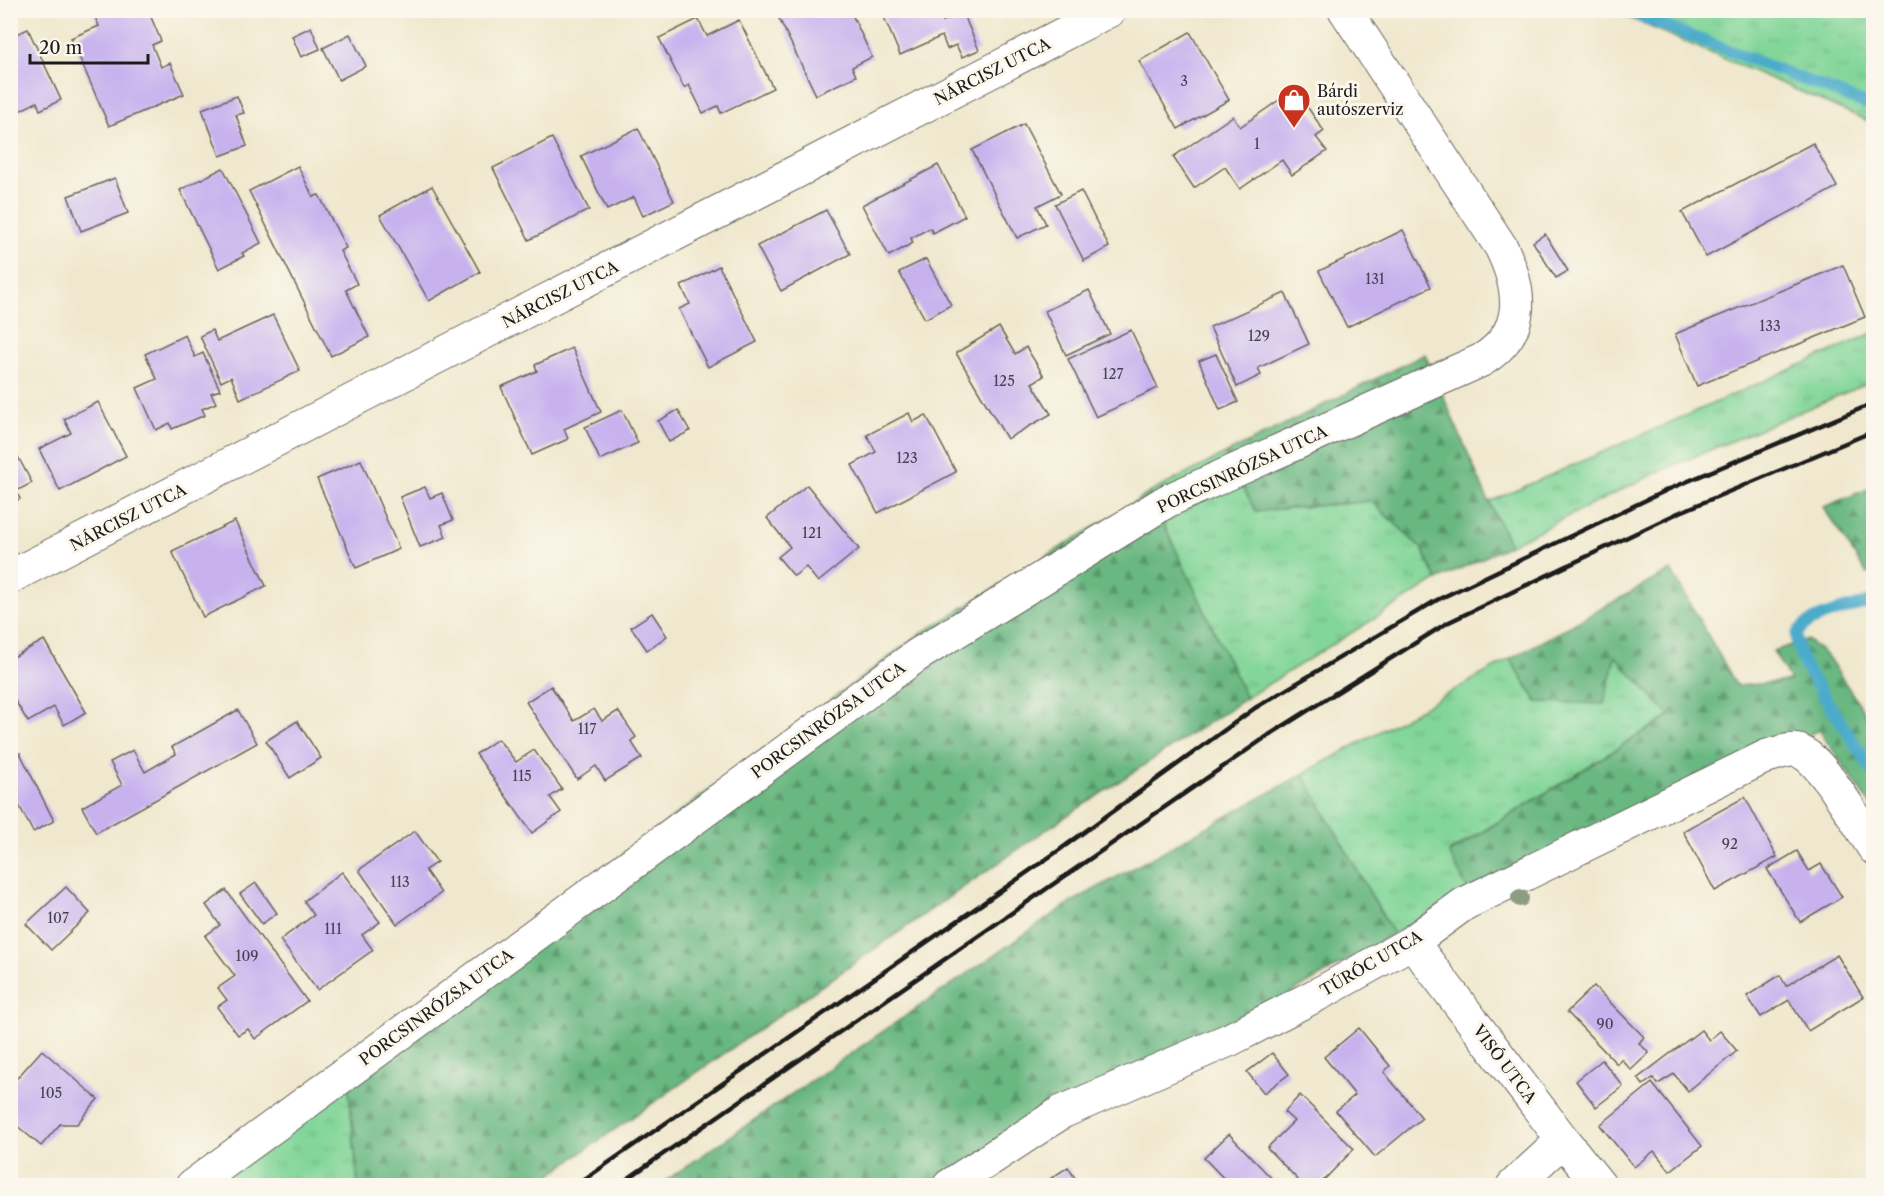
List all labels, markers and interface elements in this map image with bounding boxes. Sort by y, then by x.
scale bar [30,27,148,65]
street label: NÁRCISZ UTCA [930,33,1055,109]
text: 20 m [39,37,83,59]
house number: 3 [1180,72,1188,90]
place label: Bárdi autószerviz [1317,81,1403,119]
shop icon: Bárdi autószerviz [1276,82,1312,129]
house number: 1 [1254,135,1260,153]
street label: NÁRCISZ UTCA [498,256,623,332]
house number: 131 [1365,270,1385,288]
house number: 133 [1759,317,1781,335]
house number: 129 [1248,327,1270,345]
house number: 127 [1103,365,1124,383]
house number: 125 [993,372,1015,390]
street label: PORCSINRÓZSA UTCA [1154,420,1331,517]
house number: 123 [896,449,918,467]
street label: NÁRCISZ UTCA [66,479,191,555]
house number: 121 [802,524,822,542]
street label: PORCSINRÓZSA UTCA [747,657,910,783]
house number: 117 [578,720,596,738]
house number: 115 [512,767,532,785]
house number: 92 [1722,835,1738,853]
house number: 113 [390,873,410,891]
house number: 107 [47,909,69,927]
house number: 111 [324,920,342,938]
street label: TÚRÓC UTCA [1317,925,1426,1000]
street label: PORCSINRÓZSA UTCA [355,944,518,1070]
house number: 109 [236,947,258,965]
house number: 90 [1596,1015,1614,1033]
street label: VISÓ UTCA [1468,1020,1542,1108]
house number: 105 [40,1084,62,1102]

